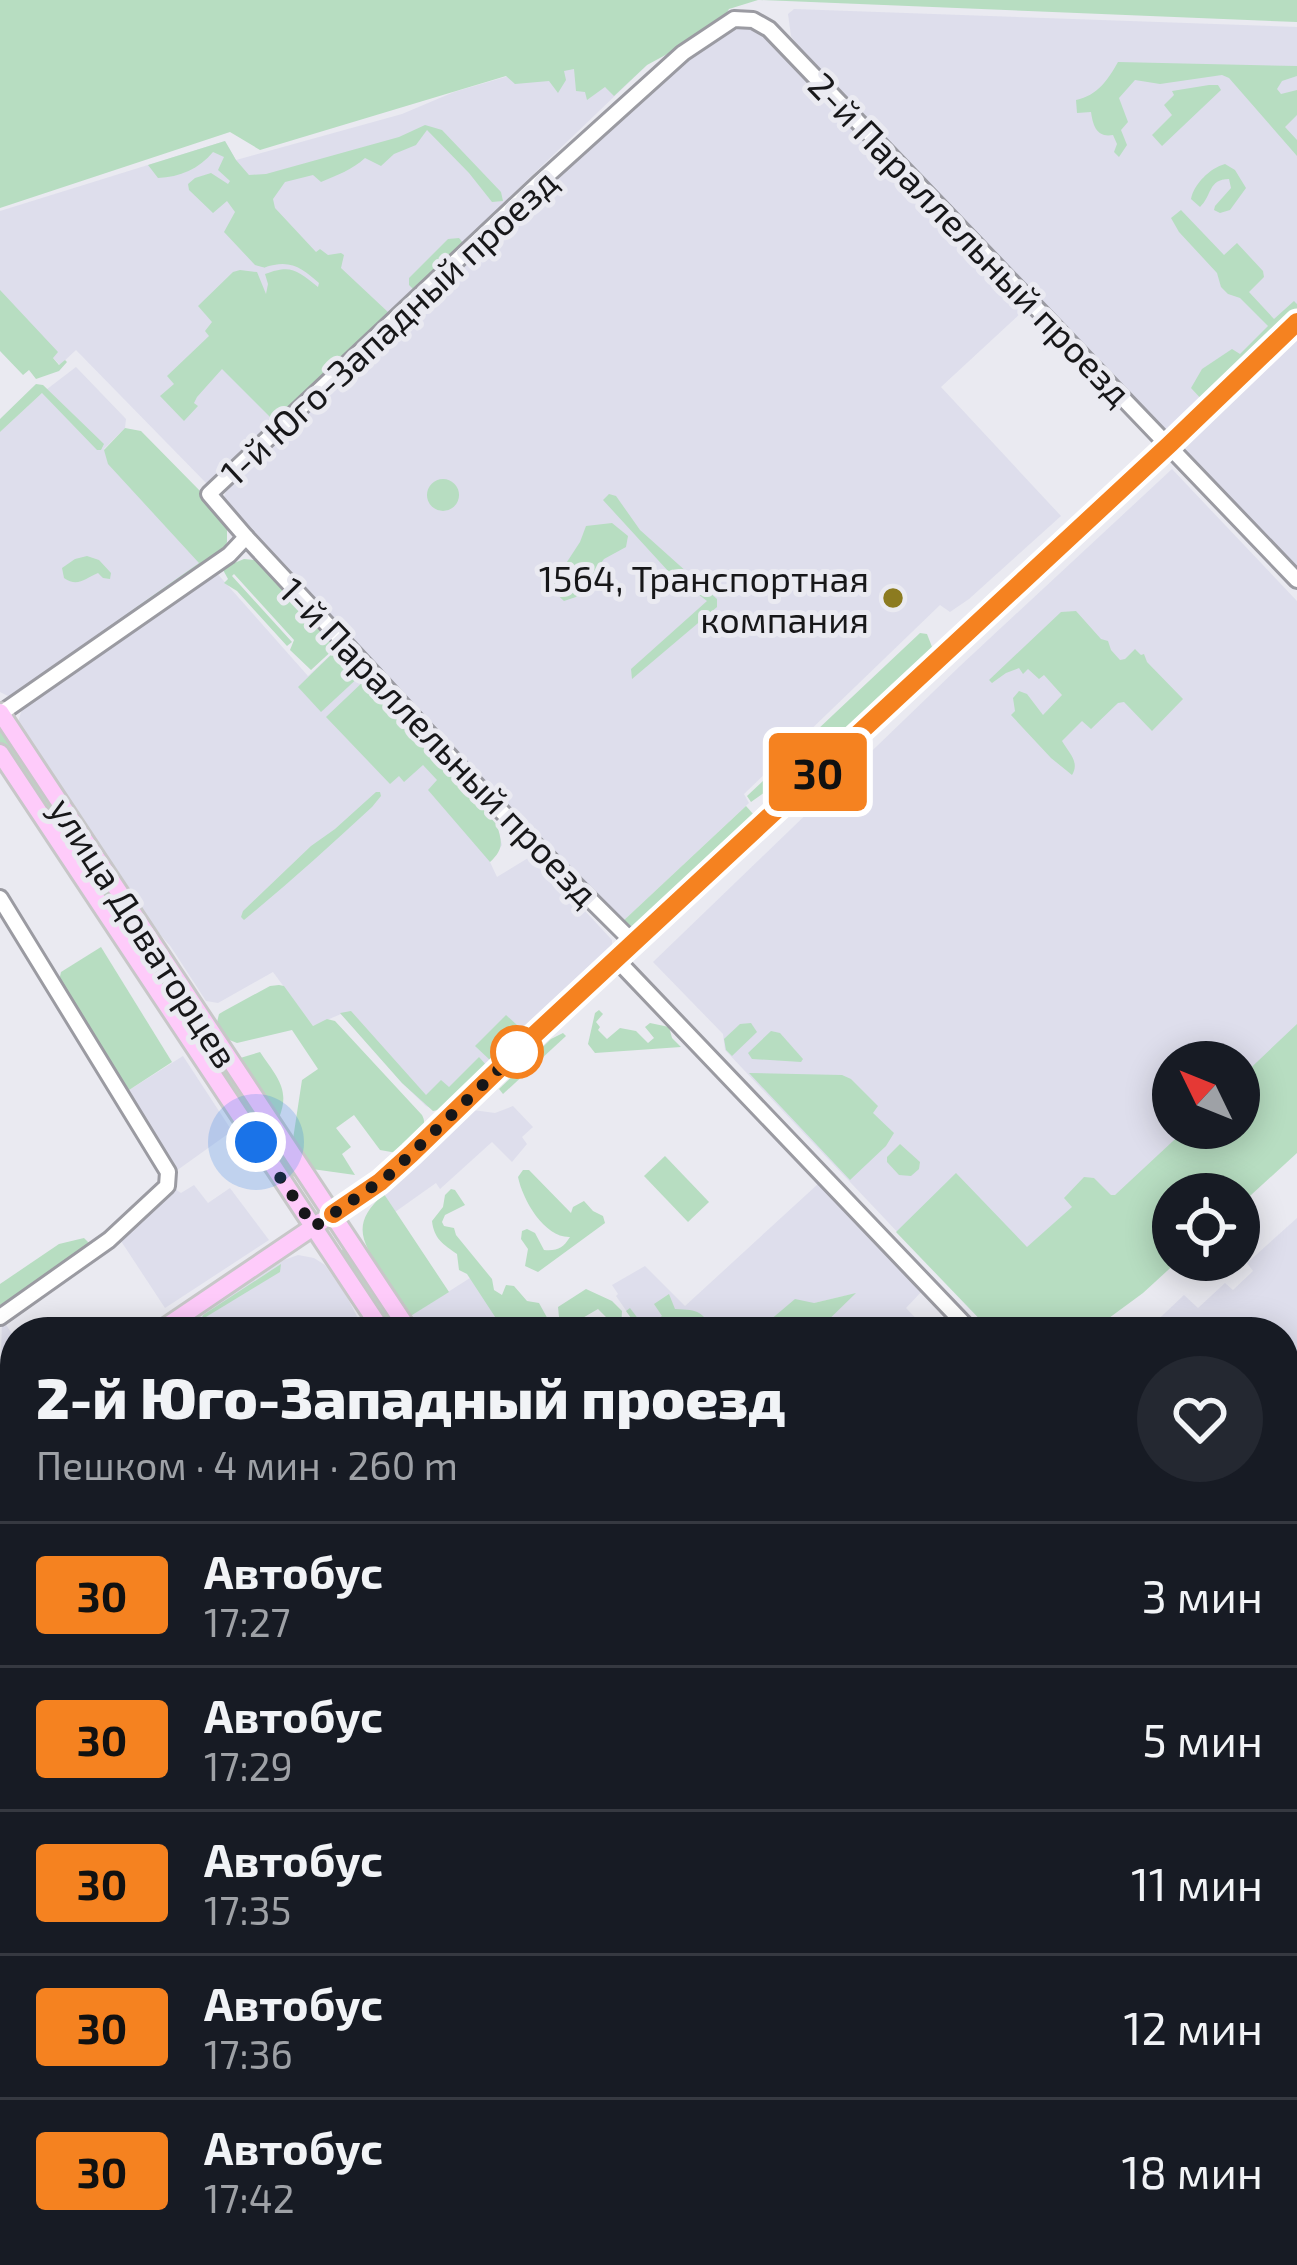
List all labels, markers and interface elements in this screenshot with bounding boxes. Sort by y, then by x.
street label: 2-й Параллельный проезд [801,63,1141,413]
street label: 1-й Юго-Западный проезд [211,159,565,493]
place label: 1564, Транспортная компания [539,556,869,640]
street label: 1-й Параллельный проезд [272,568,608,914]
marker: 1564, Транспортная компания [880,585,906,611]
line badge: 30 [764,733,872,811]
text: 30 [793,747,843,797]
street label: улица Доваторцев [41,789,248,1076]
unlabelled marker [492,1027,542,1077]
north arrow [1152,1041,1260,1149]
map controls [1152,1041,1260,1281]
your location [226,1112,286,1172]
button: locate [1152,1173,1260,1281]
button: heart [1137,1356,1263,1482]
text: 2-й Юго-Западный проезд [36,1362,786,1430]
text: Пешком · 4 мин · 260 m [36,1441,458,1488]
text: Автобус [204,1544,383,1598]
text: 3 мин [1142,1568,1263,1622]
text: 30 [77,1570,127,1620]
text: 17:27 [204,1598,291,1645]
text: Автобус [204,1688,383,1742]
text: 5 мин [1143,1712,1263,1766]
text: 30 [77,1714,127,1764]
text: 17:29 [204,1742,293,1789]
text: Автобус [204,1832,383,1886]
text: 11 мин [1131,1856,1263,1910]
text: 30 [77,1858,127,1908]
text: 17:35 [204,1886,291,1933]
text: Автобус [204,1976,383,2030]
text: 12 мин [1123,2000,1263,2054]
text: 30 [77,2002,127,2052]
text: 17:36 [204,2030,293,2077]
text: Автобус [204,2120,383,2174]
text: 18 мин [1121,2144,1263,2198]
text: 30 [77,2146,127,2196]
text: 17:42 [204,2174,295,2221]

